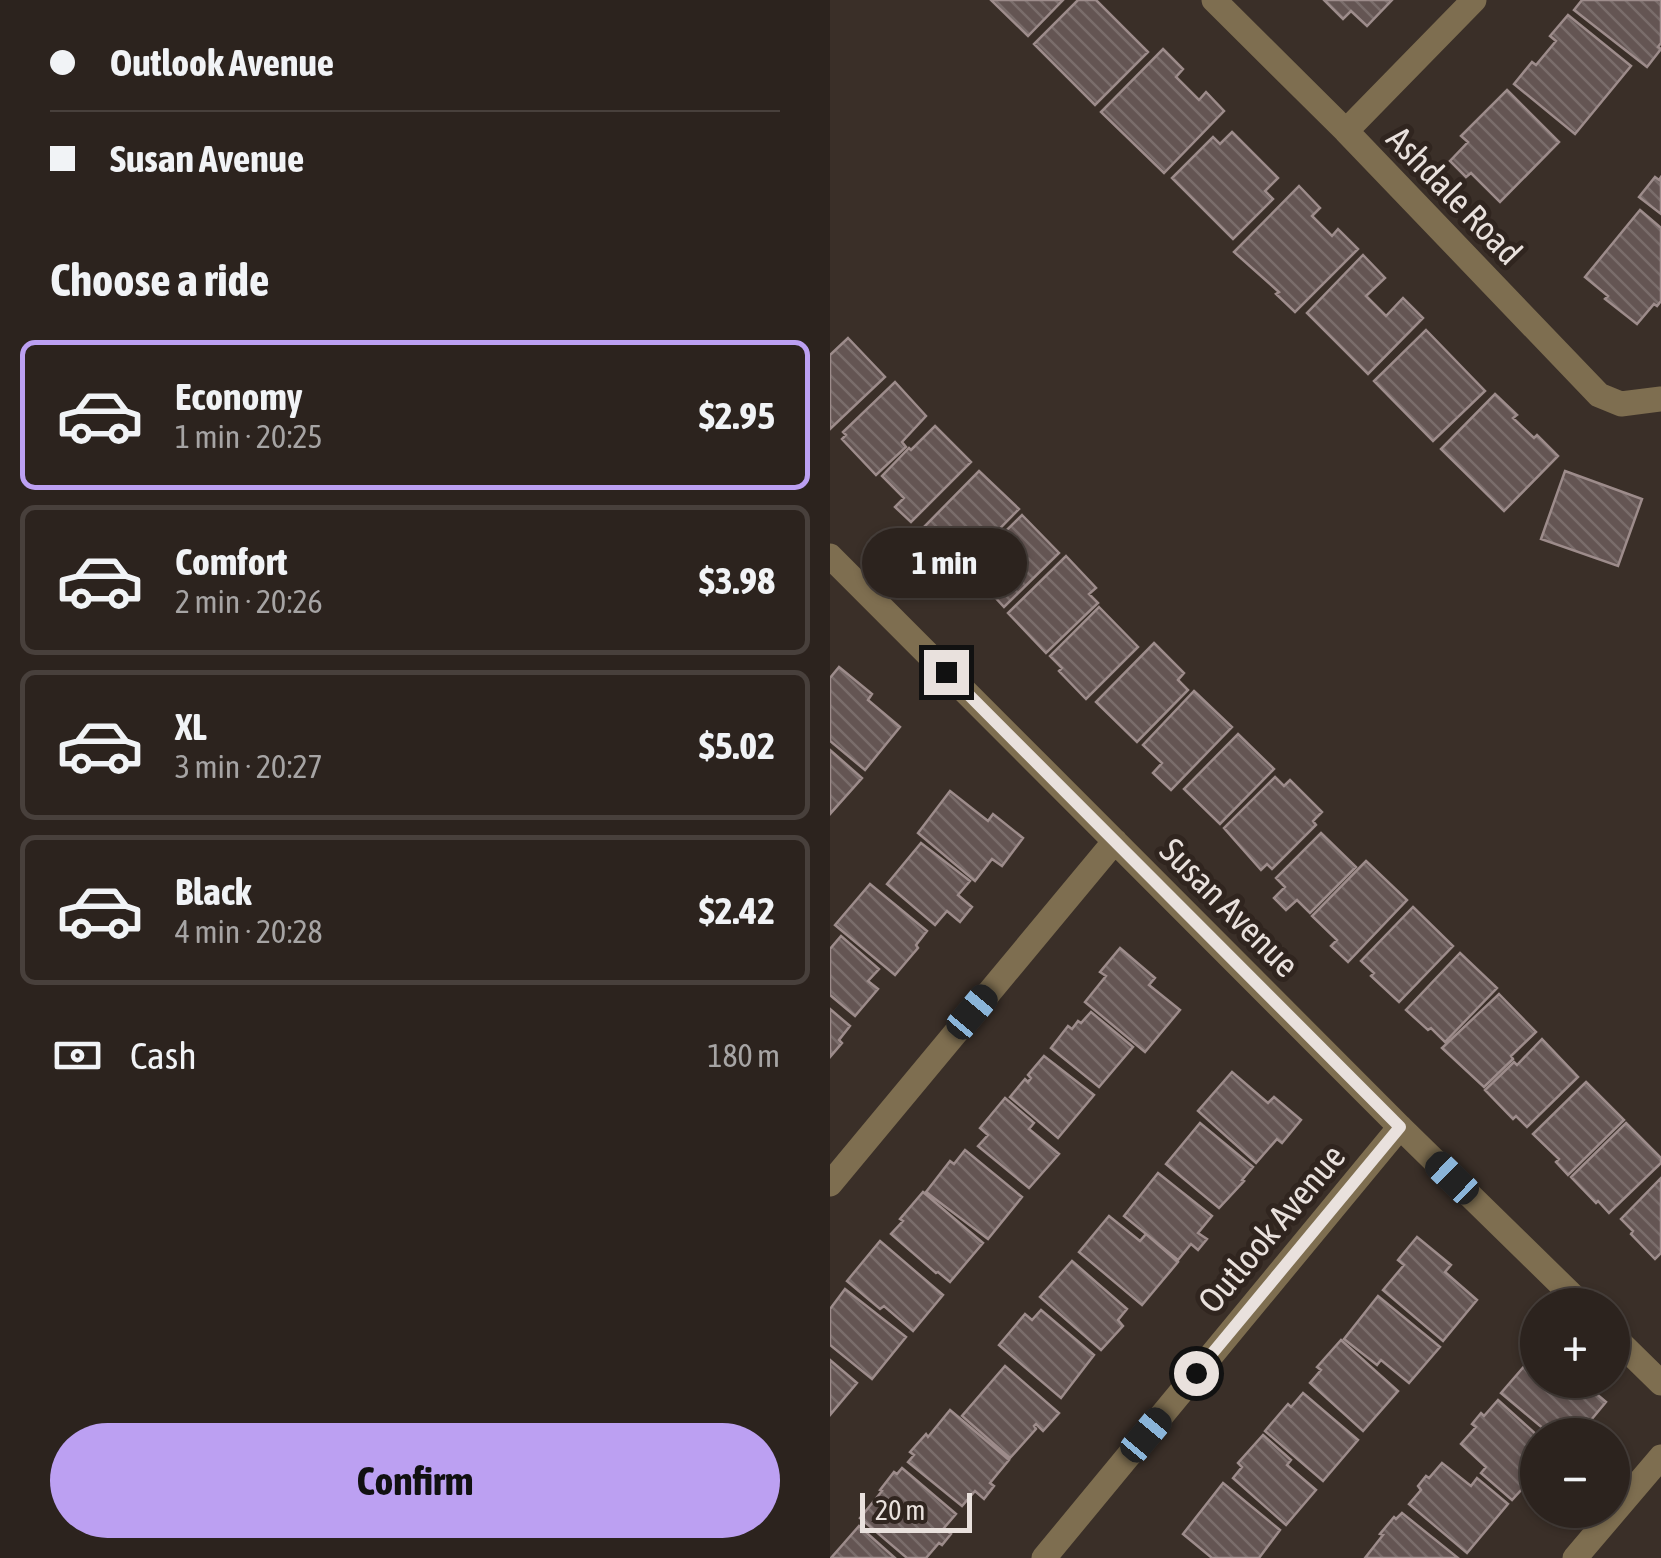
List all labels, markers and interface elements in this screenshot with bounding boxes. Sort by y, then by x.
text: Outlook Avenue [110,41,334,84]
street label: Ashdale Road [1380,118,1530,272]
text: Susan Avenue [110,137,304,180]
text: Choose a ride [50,254,269,306]
icon: car [55,370,145,460]
text: Economy [175,375,302,418]
text: $2.95 [699,394,775,437]
text: 1 min · 20:25 [175,418,322,455]
callout: 1 min [864,527,1028,597]
icon: car [55,535,145,625]
text: Comfort [175,540,287,583]
text: 1 min [912,544,977,581]
text: $3.98 [699,559,775,602]
text: 2 min · 20:26 [175,583,322,620]
route end [924,650,969,695]
icon: car [55,700,145,790]
text: XL [175,705,207,748]
text: $5.02 [699,724,775,767]
text: 3 min · 20:27 [175,748,322,785]
street label: Susan Avenue [1153,830,1307,984]
icon: car [55,865,145,955]
text: Black [175,870,252,913]
text: $2.42 [699,889,775,932]
text: 4 min · 20:28 [175,913,322,950]
car [941,979,1003,1045]
icon: cash [50,1028,105,1083]
text: Cash [130,1034,197,1077]
text: 180 m [707,1037,780,1074]
street label: Outlook Avenue [1189,1136,1353,1320]
car [1420,1146,1484,1210]
map controls [1520,1288,1630,1528]
button: + [1520,1288,1630,1398]
route start [1174,1351,1219,1396]
car [1115,1402,1177,1468]
button: − [1520,1418,1630,1528]
button: Confirm [50,1423,780,1538]
scale bar [860,1488,972,1532]
text: 20 m [875,1494,925,1526]

